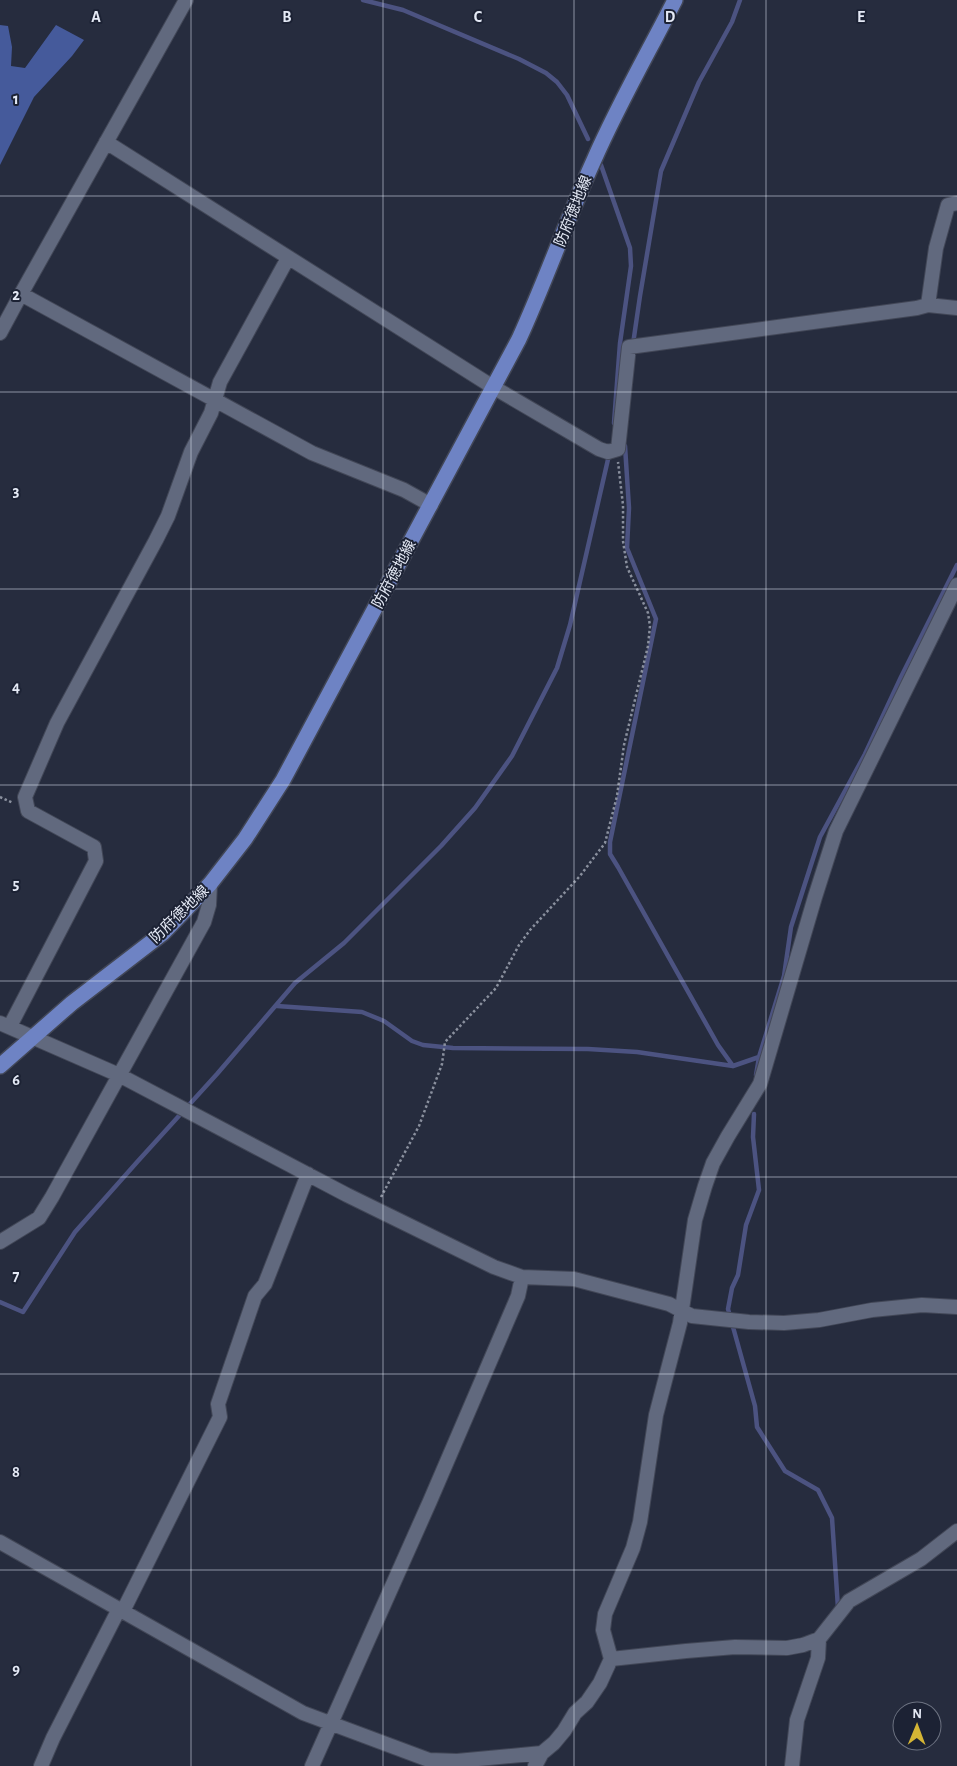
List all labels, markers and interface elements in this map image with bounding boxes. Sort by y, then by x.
text: A [91,9,101,25]
text: B [282,9,292,25]
text: C [474,9,483,25]
text: D [665,9,676,25]
text: E [857,9,865,25]
text: 1 [13,91,19,107]
street label: 防府徳地線 [552,173,594,249]
text: 2 [12,287,20,303]
text: 3 [13,483,20,499]
street label: 防府徳地線 [369,537,419,611]
text: 4 [12,679,20,695]
text: 5 [13,876,20,892]
street label: 防府徳地線 [146,882,212,946]
text: 6 [12,1072,20,1088]
text: 7 [13,1268,20,1284]
text: 8 [12,1464,20,1480]
text: 9 [12,1661,20,1677]
north arrow [892,1701,942,1751]
text: N [912,1707,922,1721]

